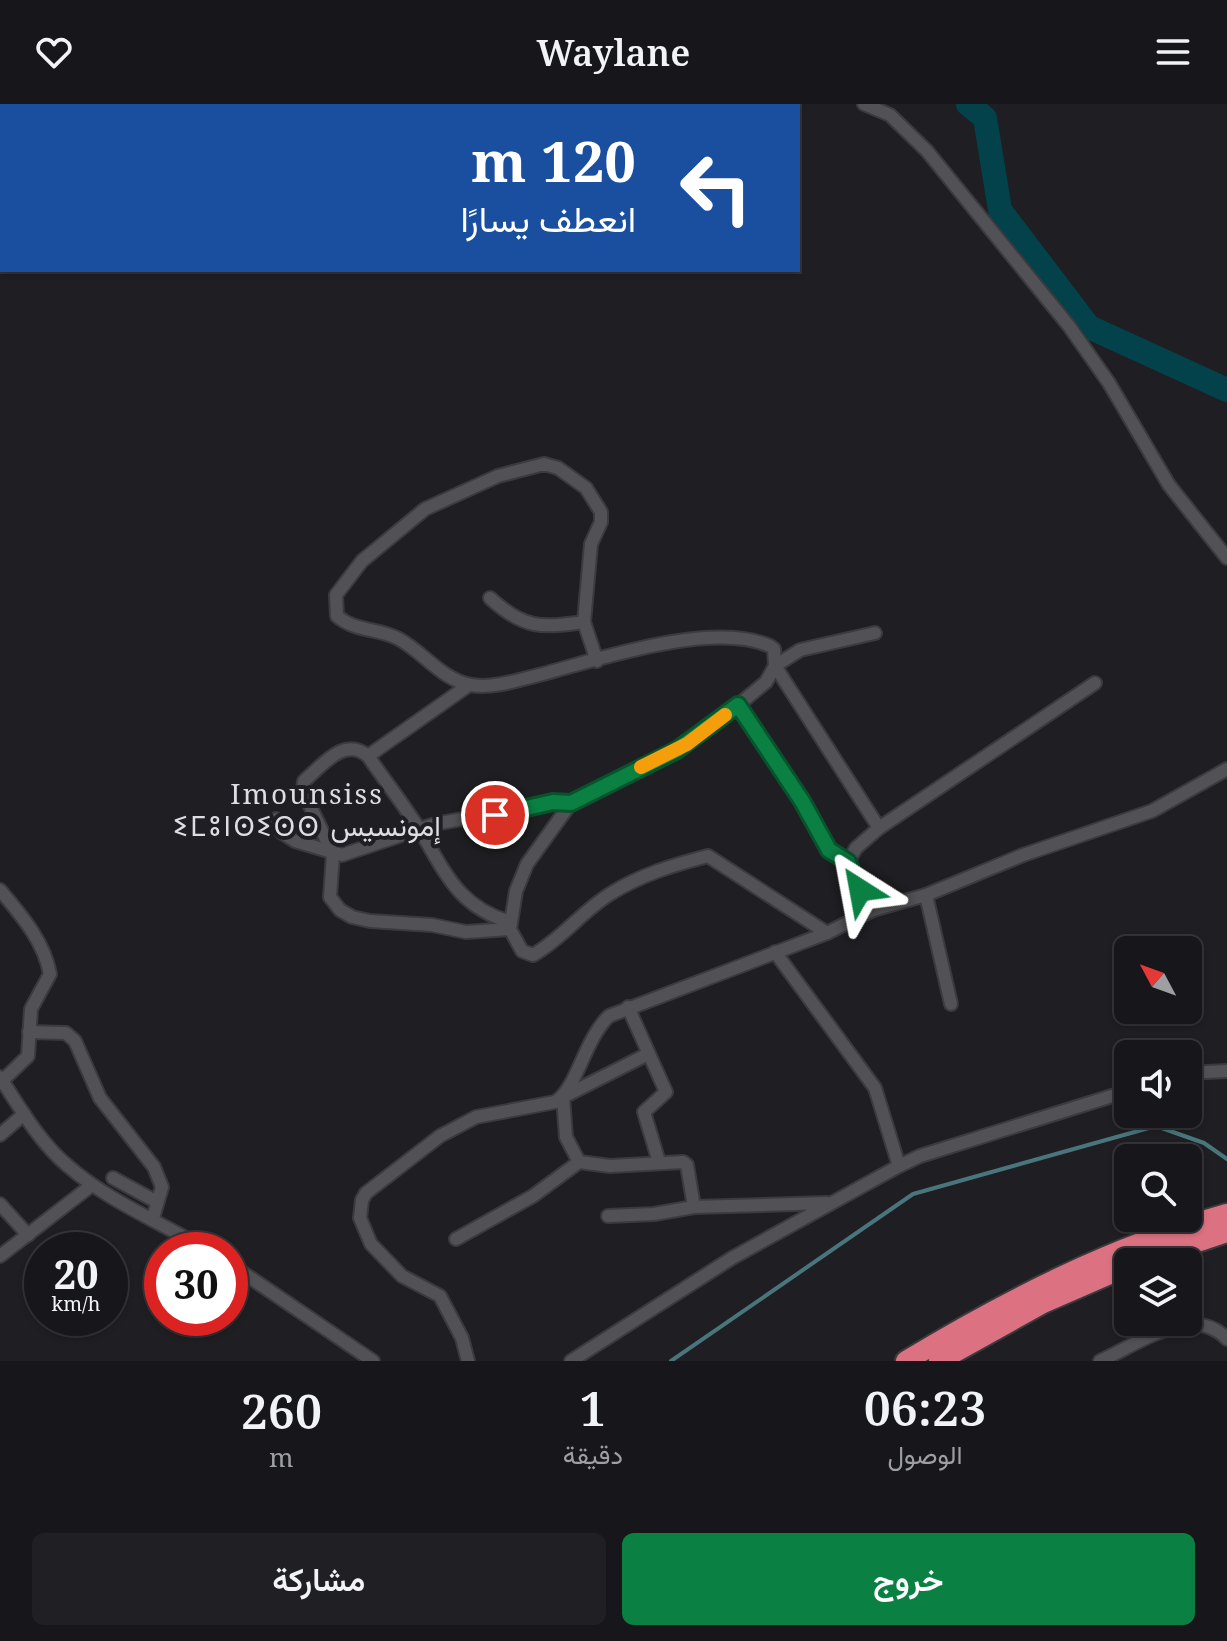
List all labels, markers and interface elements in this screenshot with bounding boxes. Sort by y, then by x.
text: Waylane [537,28,690,77]
icon: heart [32,30,76,74]
icon: menu [1151,30,1195,74]
text: 120 m [471,122,636,198]
icon: left [664,136,768,240]
text: انعطف يسارًا [460,194,636,243]
district label: Imounsiss ⵉⵎⵓⵏⵙⵉⵙⵙ إمونسيس [173,774,441,845]
pin [461,781,529,849]
icon: arrive [473,793,517,837]
position arrow [818,848,902,932]
north arrow [1114,936,1202,1024]
map controls [1114,936,1202,1336]
button: sound [1114,1040,1202,1128]
button: search [1114,1144,1202,1232]
speed limit sign: 30 [144,1232,248,1336]
text: 20 [53,1246,99,1301]
button: layers [1114,1248,1202,1336]
text: km/h [51,1290,101,1317]
text: 1 [579,1375,606,1440]
text: 06:23 [864,1375,986,1440]
text: 260 [241,1378,322,1443]
text: دقيقة [563,1436,623,1472]
text: الوصول [887,1436,962,1472]
text: m [269,1439,294,1475]
button: مشاركة [32,1533,606,1625]
button: خروج [622,1533,1195,1625]

